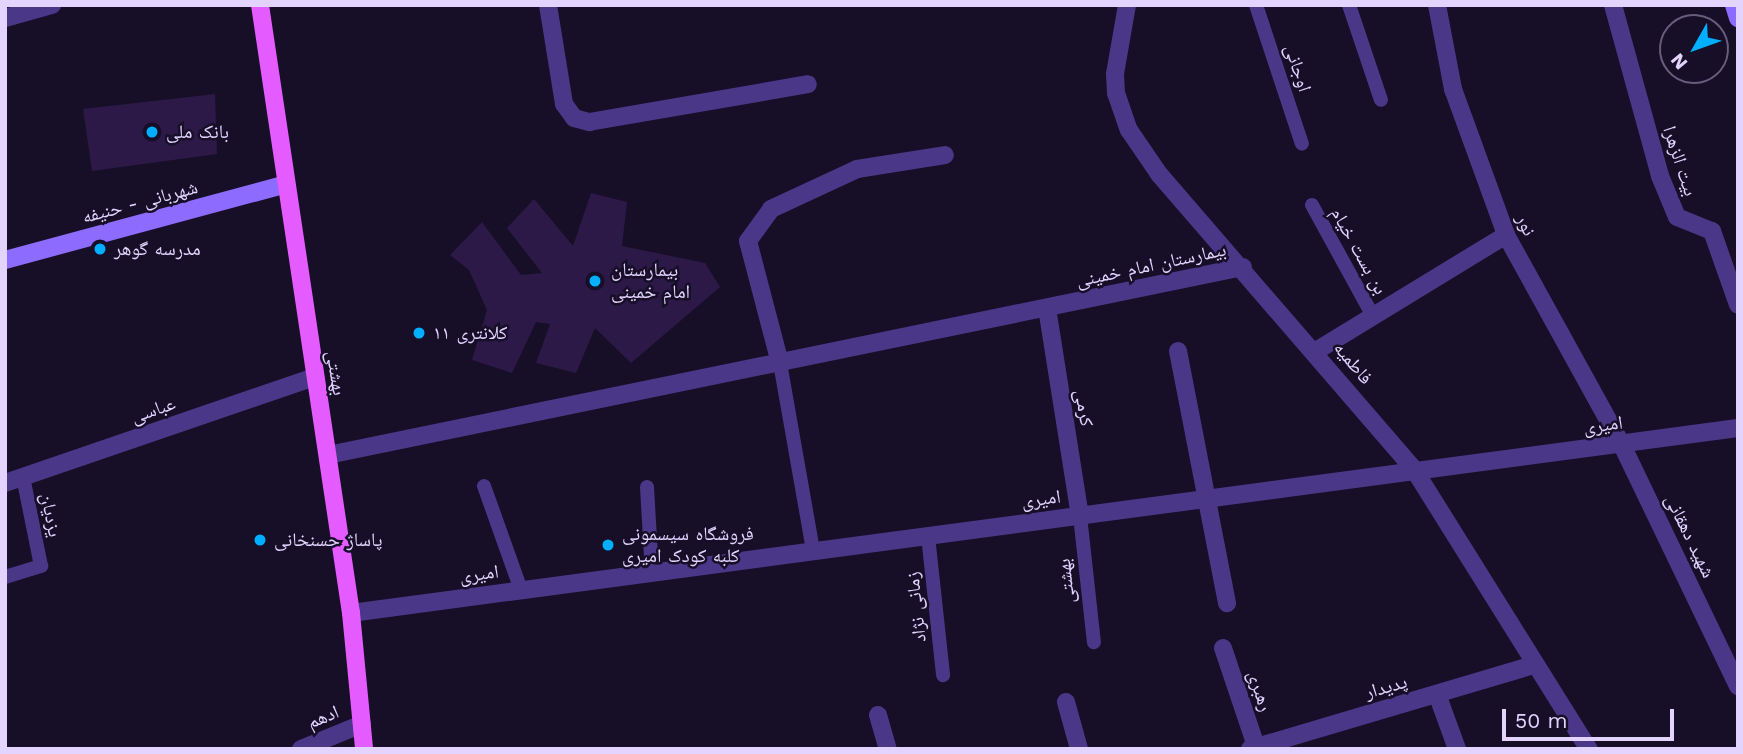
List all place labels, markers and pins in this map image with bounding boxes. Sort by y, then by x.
place label: بانک ملی [166,121,229,143]
marker: بانک ملی [144,124,160,140]
place label: مدرسه گوهر [114,238,201,260]
marker: مدرسه گوهر [92,241,108,257]
place label: بیمارستان امام خمینی [611,259,690,303]
marker: بیمارستان امام خمینی [585,271,605,291]
place label: کلانتری ۱۱ [433,322,507,344]
marker: کلانتری ۱۱ [411,325,427,341]
place label: فروشگاه سیسمونی کلبه کودک امیری [622,523,754,567]
place label: پاساژ حسنخانی [274,529,382,551]
marker: پاساژ حسنخانی [252,532,268,548]
marker: فروشگاه سیسمونی کلبه کودک امیری [600,537,616,553]

